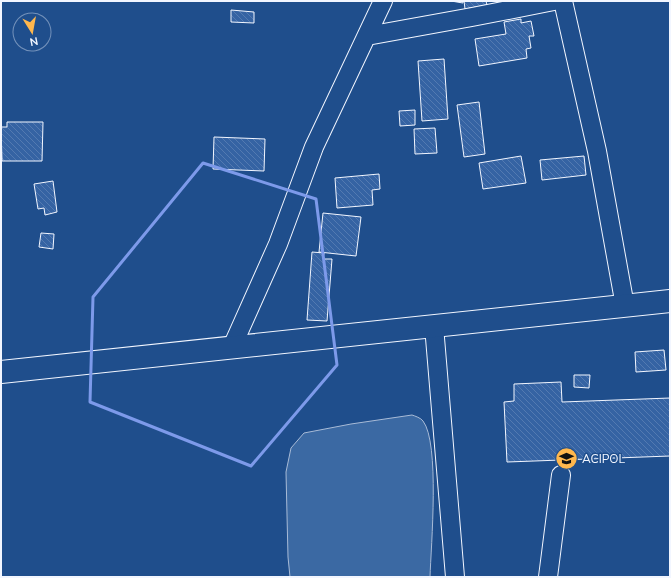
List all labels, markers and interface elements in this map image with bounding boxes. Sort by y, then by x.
north arrow [12,12,52,52]
text: N [28,33,39,49]
school or university icon: ACIPOL [554,446,580,472]
place label: ACIPOL [582,451,625,467]

